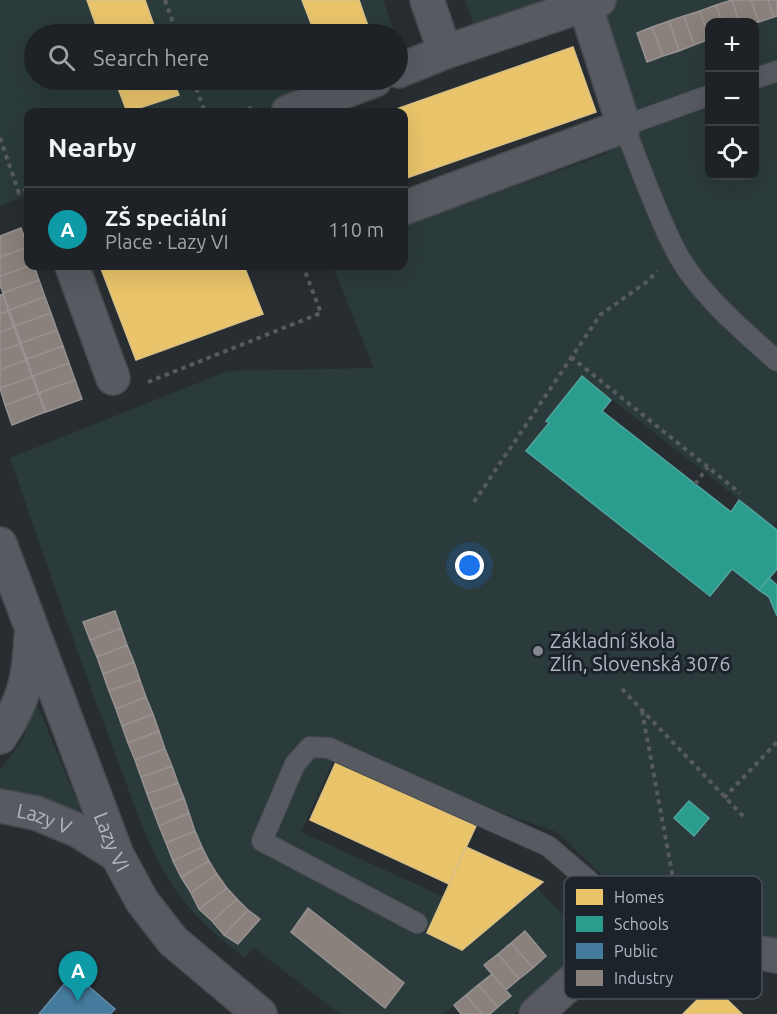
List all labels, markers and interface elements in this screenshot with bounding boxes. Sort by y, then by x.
map controls [705,18,759,180]
button: + [705,18,759,72]
search box [24,24,408,90]
icon: search [45,41,78,74]
text: Search here [93,45,209,70]
button: − [705,72,759,126]
button: locate [705,126,759,180]
text: Nearby [48,133,136,162]
text: ZŠ speciální [105,205,227,230]
text: A [60,218,75,241]
text: 110 m [328,218,384,241]
text: Place · Lazy VI [105,230,229,253]
your location [455,551,484,580]
place label: Základní škola Zlín, Slovenská 3076 [550,629,731,675]
marker: Základní škola Zlín, Slovenská 3076 [531,644,545,658]
street label: Lazy V [15,798,75,838]
street label: Lazy VI [90,809,135,875]
legend [564,876,762,999]
text: Homes [614,888,664,906]
text: Schools [614,915,669,933]
text: Public [614,942,658,960]
pin: A [58,952,98,1001]
text: Industry [614,969,673,987]

